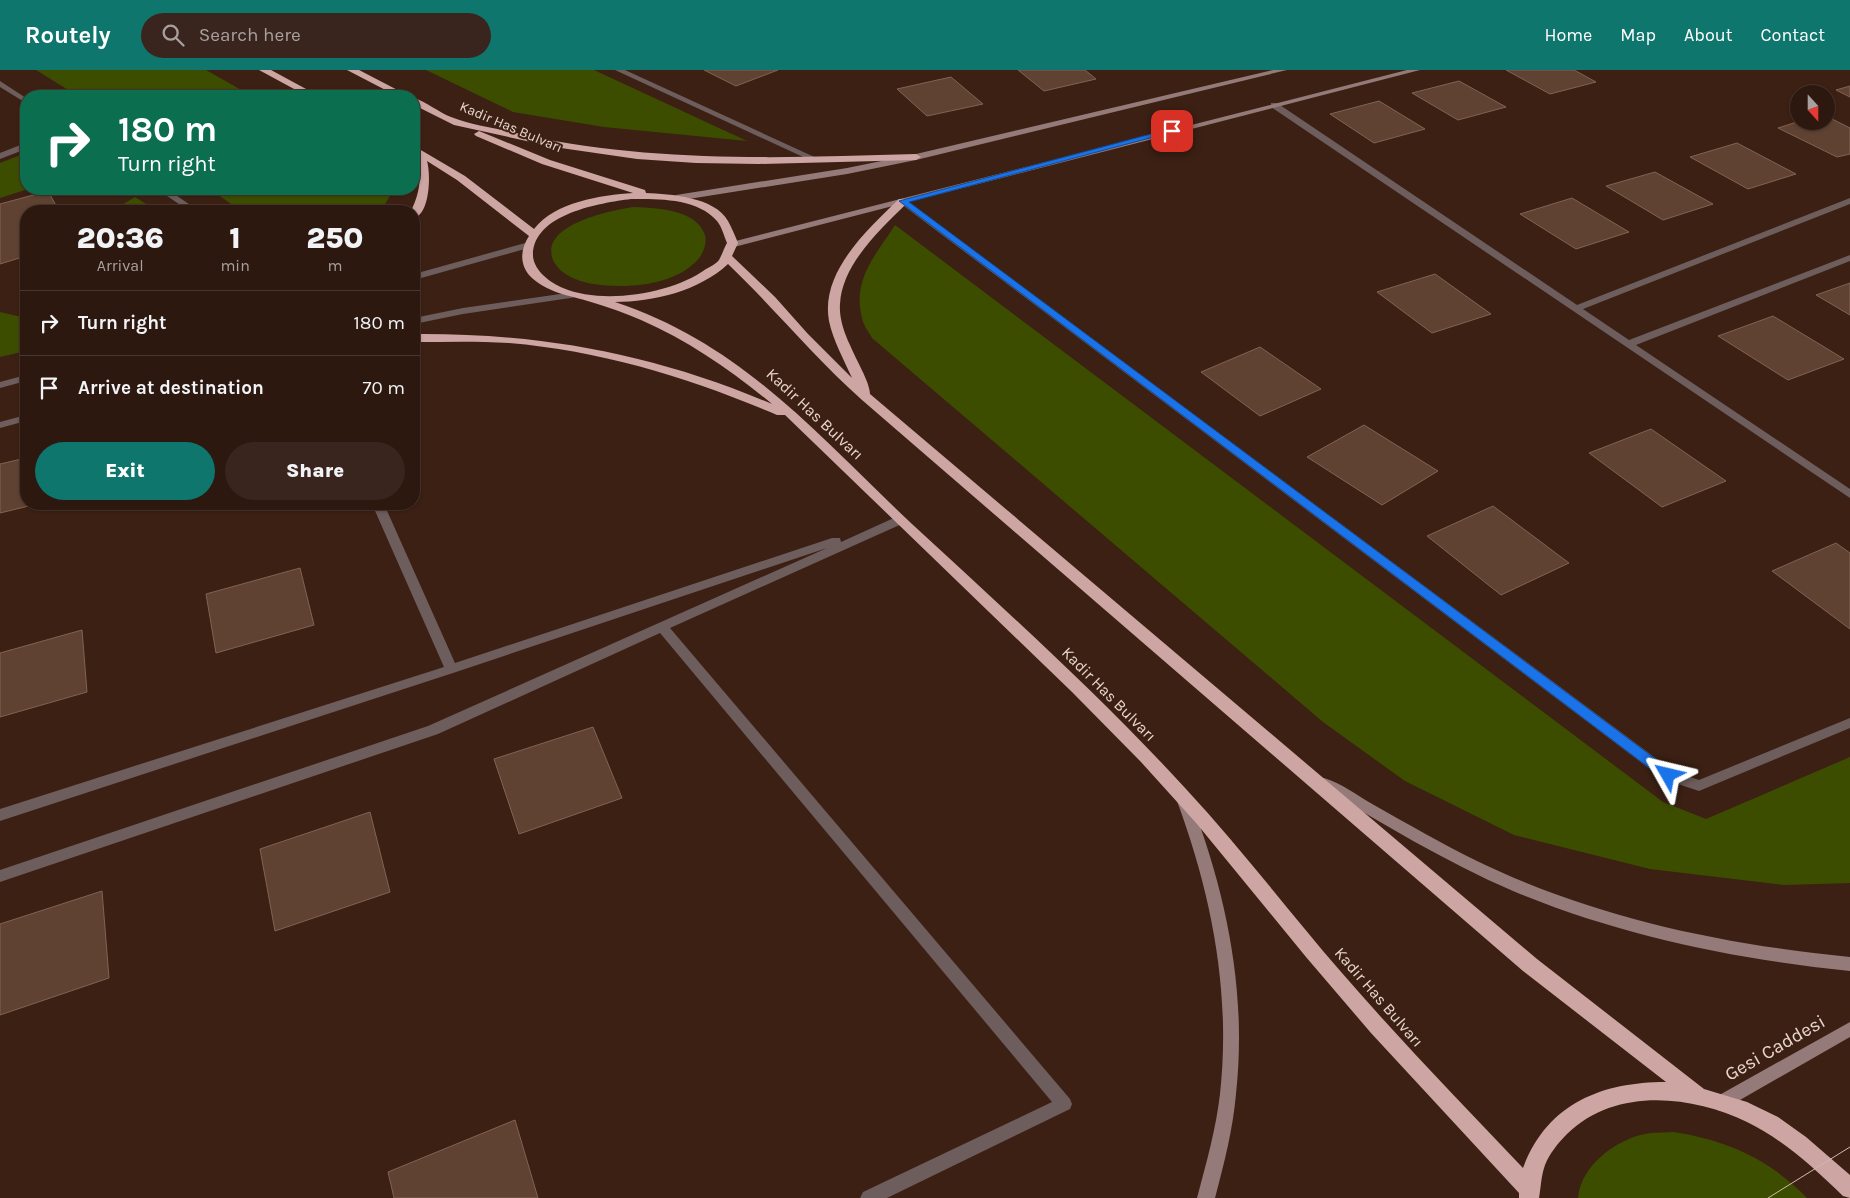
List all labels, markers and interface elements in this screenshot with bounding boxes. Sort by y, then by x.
search box [141,13,491,58]
text: Routely [25,21,111,49]
icon: search [159,21,187,49]
text: Search here [199,24,301,46]
text: Home [1544,24,1592,46]
text: Map [1620,24,1656,46]
text: About [1684,24,1733,46]
text: Contact [1761,24,1825,46]
north arrow [1790,85,1835,130]
map controls [1790,85,1835,130]
street label: Kadir Has Bulvarı [457,98,565,156]
text: 180 m [118,109,217,150]
icon: right [35,110,100,175]
pin [1151,110,1193,152]
icon: arrive [1158,117,1186,145]
text: Turn right [118,151,216,177]
text: 20:36 [76,220,164,256]
text: 1 [229,220,241,256]
text: 250 [306,220,363,256]
text: Arrival [97,256,144,275]
text: min [220,256,250,275]
text: m [327,256,342,275]
icon: right [35,309,63,337]
text: Turn right [78,312,167,334]
text: 180 m [353,312,405,334]
street label: Kadir Has Bulvarı [763,364,867,464]
icon: arrive [35,374,63,402]
text: Arrive at destination [78,377,264,399]
text: 70 m [363,377,405,399]
button: Exit [35,442,215,500]
button: Share [225,442,405,500]
street label: Kadir Has Bulvarı [1058,643,1160,745]
position arrow [1641,748,1693,800]
street label: Kadir Has Bulvarı [1331,943,1427,1051]
street label: Gesi Caddesi [1721,1010,1829,1086]

